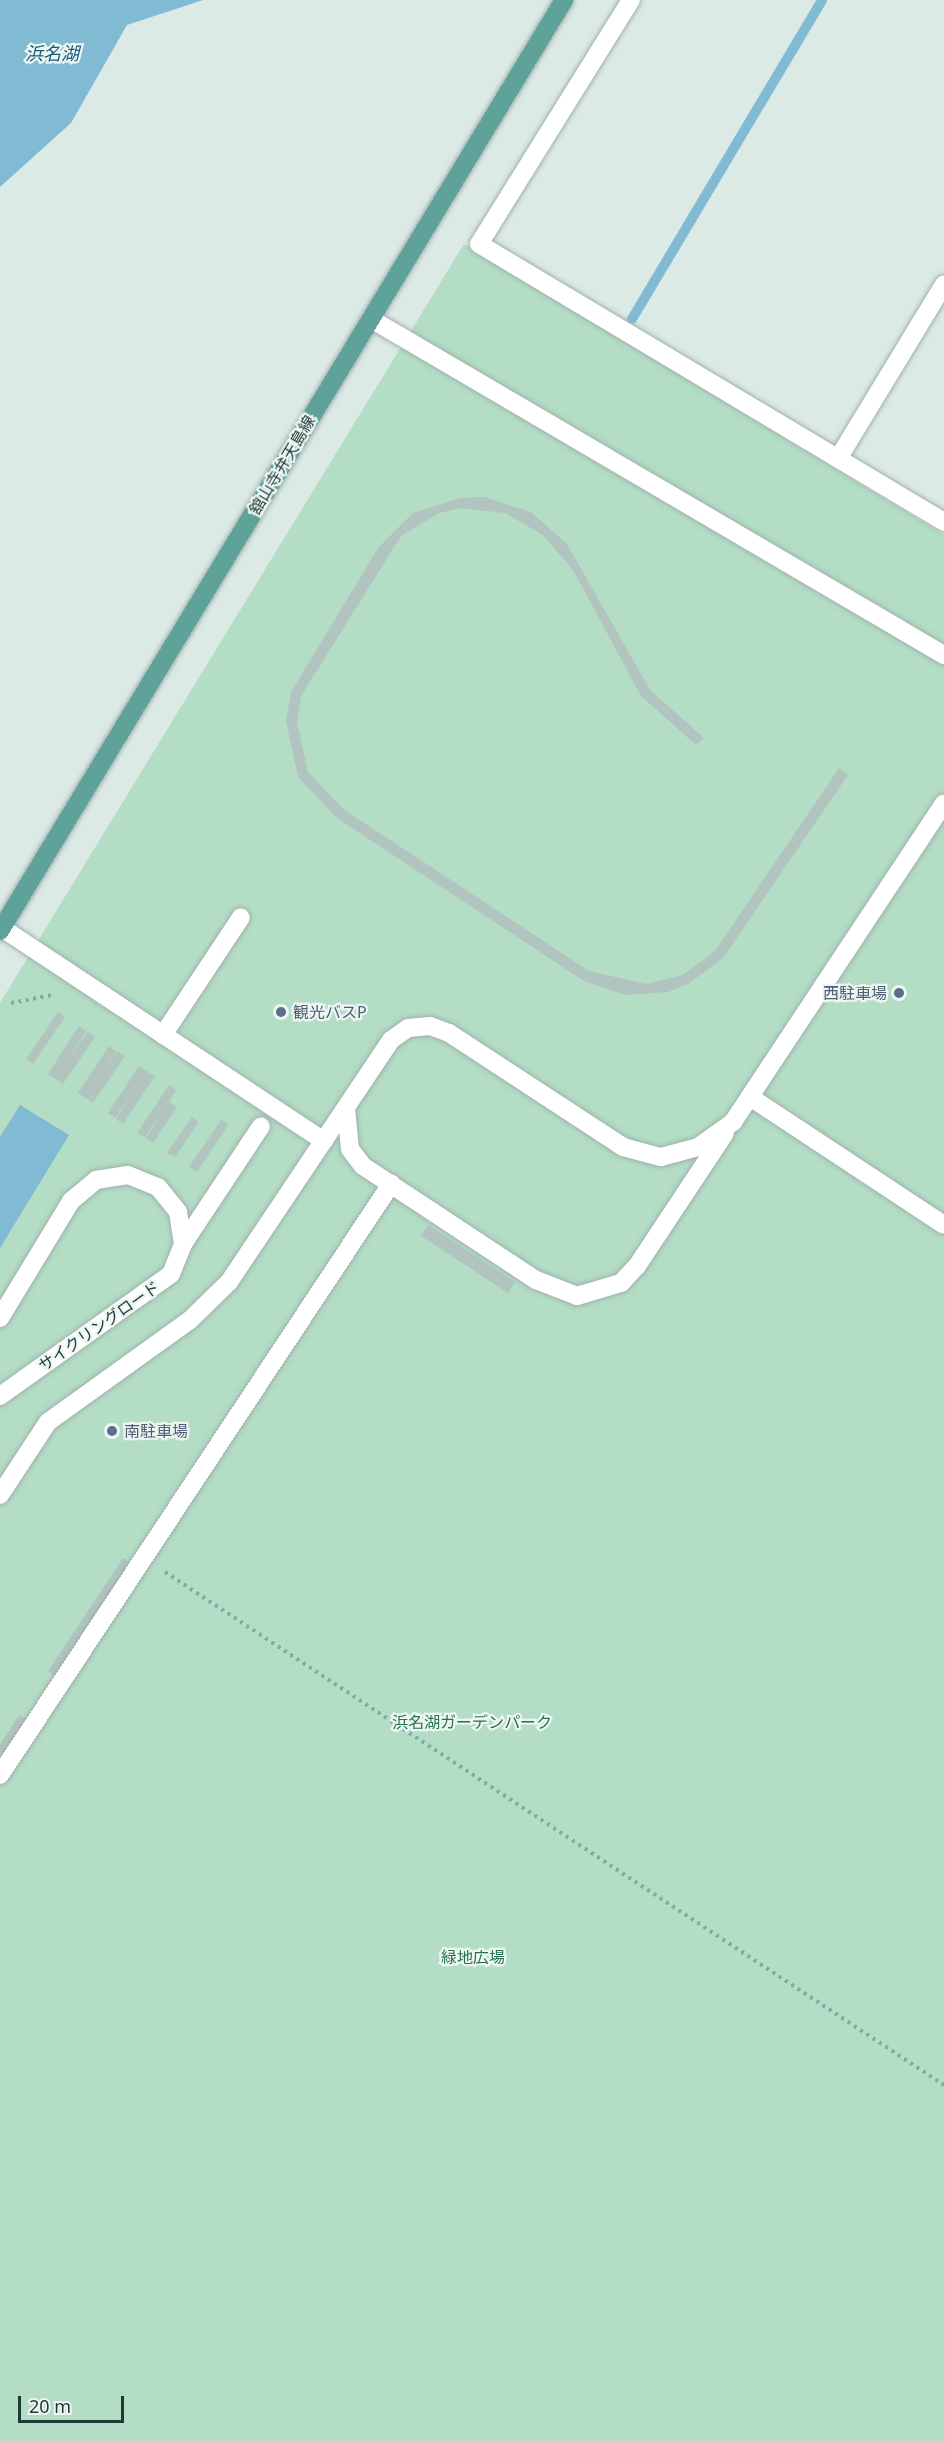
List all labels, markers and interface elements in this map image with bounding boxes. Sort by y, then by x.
water label: 浜名湖 [25,42,79,64]
street label: 舘山寺弁天島線 [245,412,319,518]
place label: 西駐車場 [823,983,887,1003]
marker: 西駐車場 [892,986,906,1000]
place label: 観光バスP [293,1002,367,1022]
marker: 観光バスP [274,1005,288,1019]
street label: サイクリングロード [35,1277,163,1375]
place label: 南駐車場 [124,1421,188,1441]
marker: 南駐車場 [105,1424,119,1438]
park label: 浜名湖ガーデンパーク [392,1712,552,1732]
park label: 緑地広場 [441,1947,505,1967]
scale bar [21,2384,128,2422]
text: 20 m [29,2394,71,2418]

